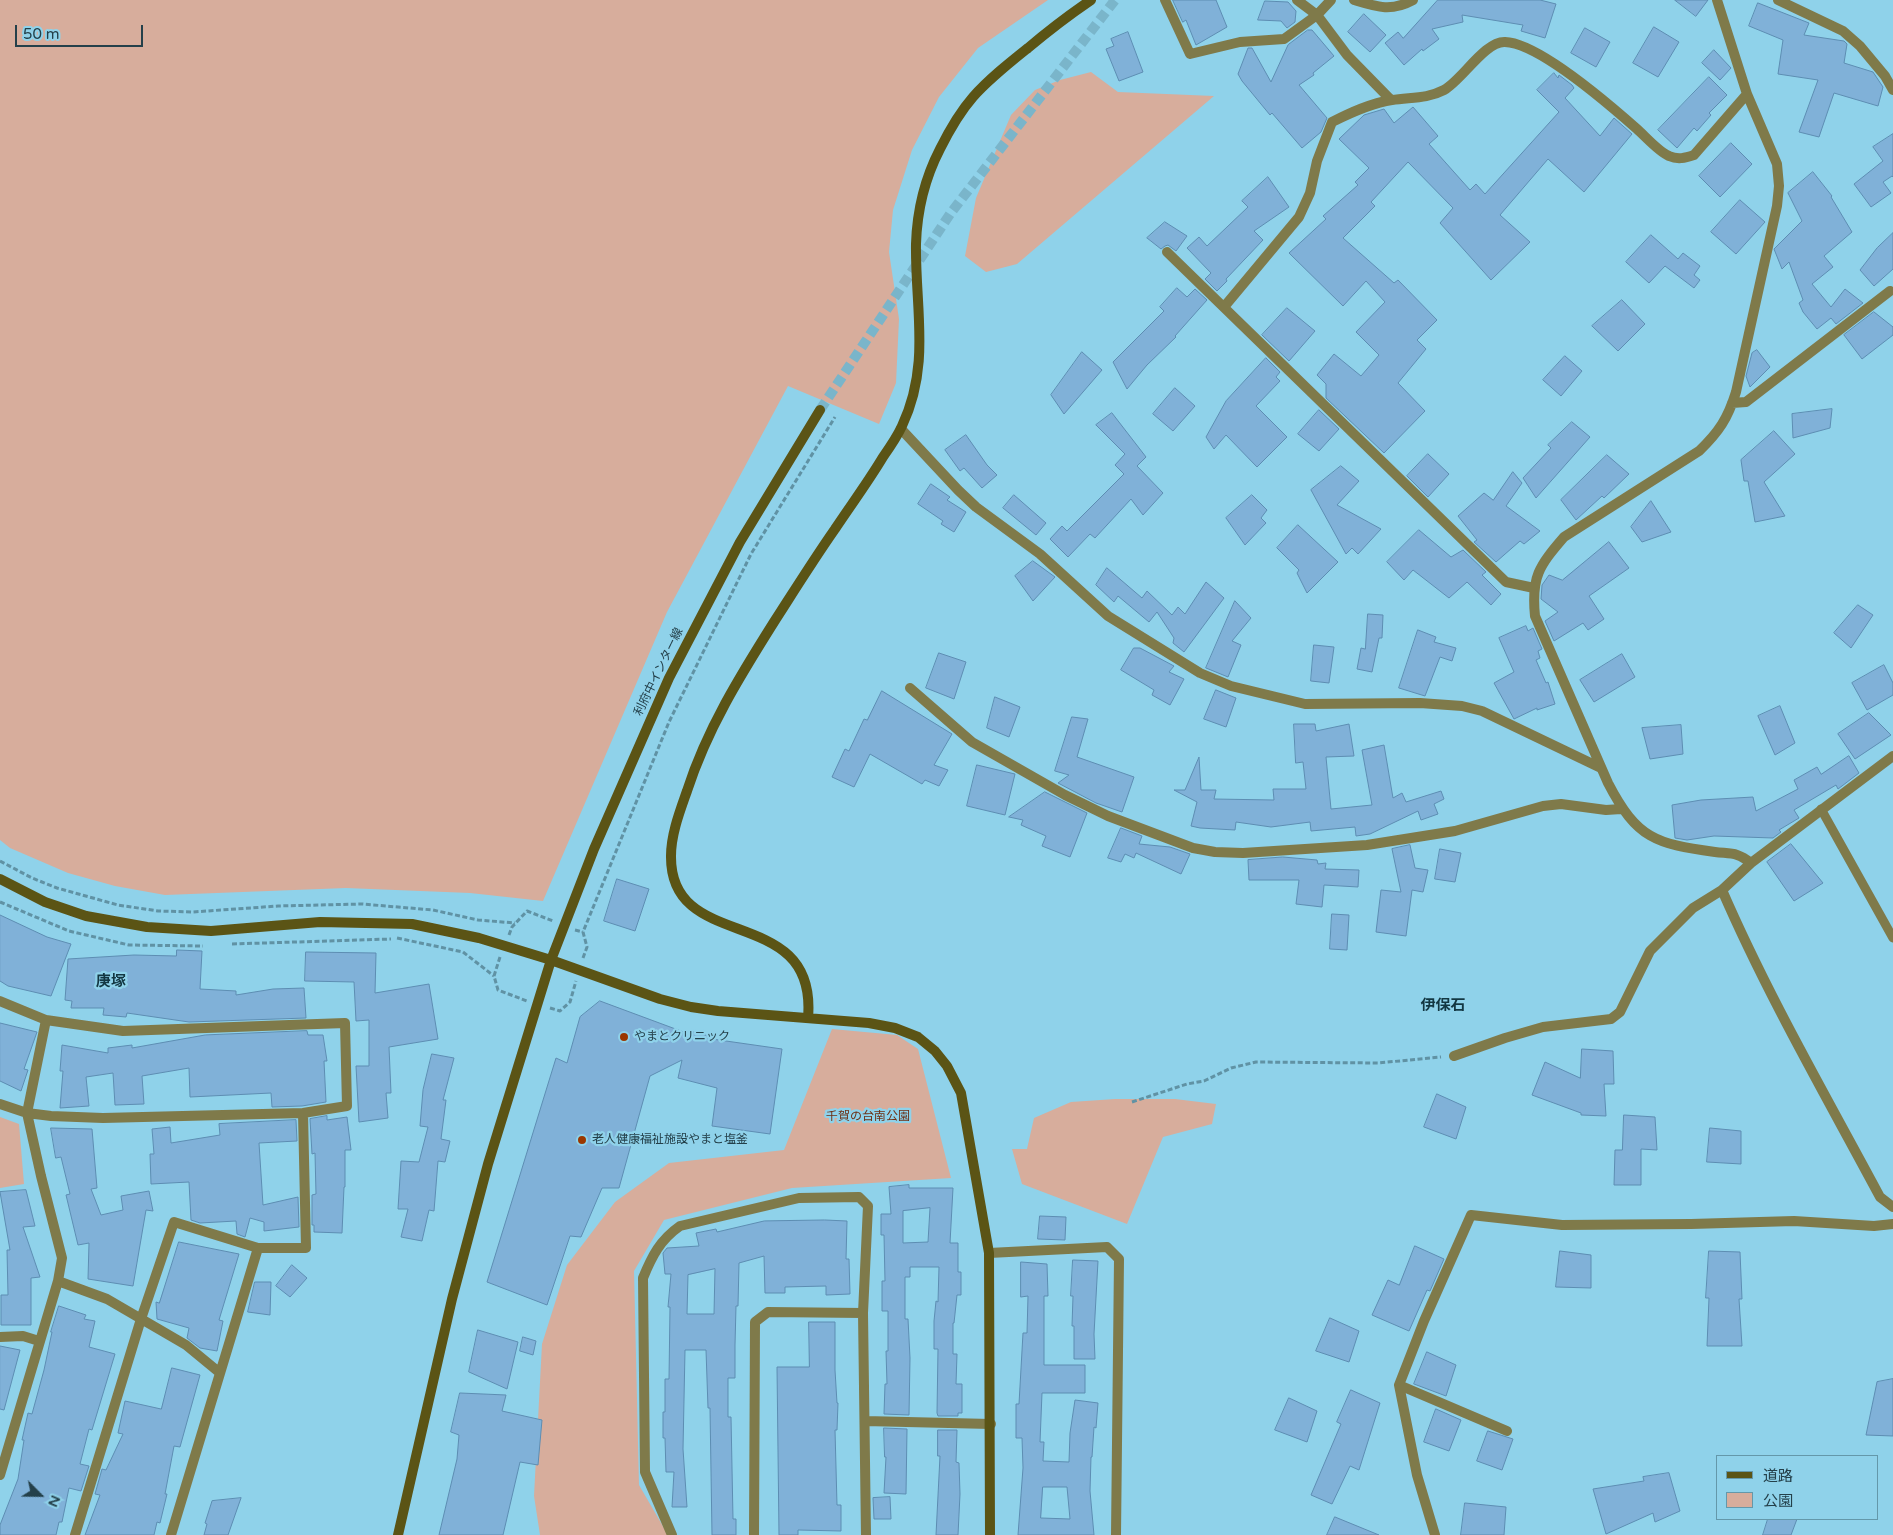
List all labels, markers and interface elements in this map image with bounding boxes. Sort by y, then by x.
scale bar [18,15,145,47]
text: 50 m [23,25,60,43]
street label: 利府中インター線 [631,626,687,718]
district label: 庚塚 [96,973,126,991]
district label: 伊保石 [1421,997,1465,1015]
place label: やまとクリニック [634,1030,730,1044]
marker: やまとクリニック [618,1031,630,1043]
park label: 千賀の台南公園 [826,1110,910,1124]
place label: 老人健康福祉施設やまと塩釜 [592,1133,748,1147]
marker: 老人健康福祉施設やまと塩釜 [576,1134,588,1146]
legend [1716,1455,1878,1520]
text: 道路 [1763,1467,1793,1485]
north arrow [15,1470,65,1520]
text: 公園 [1763,1492,1793,1510]
text: N [44,1493,64,1510]

